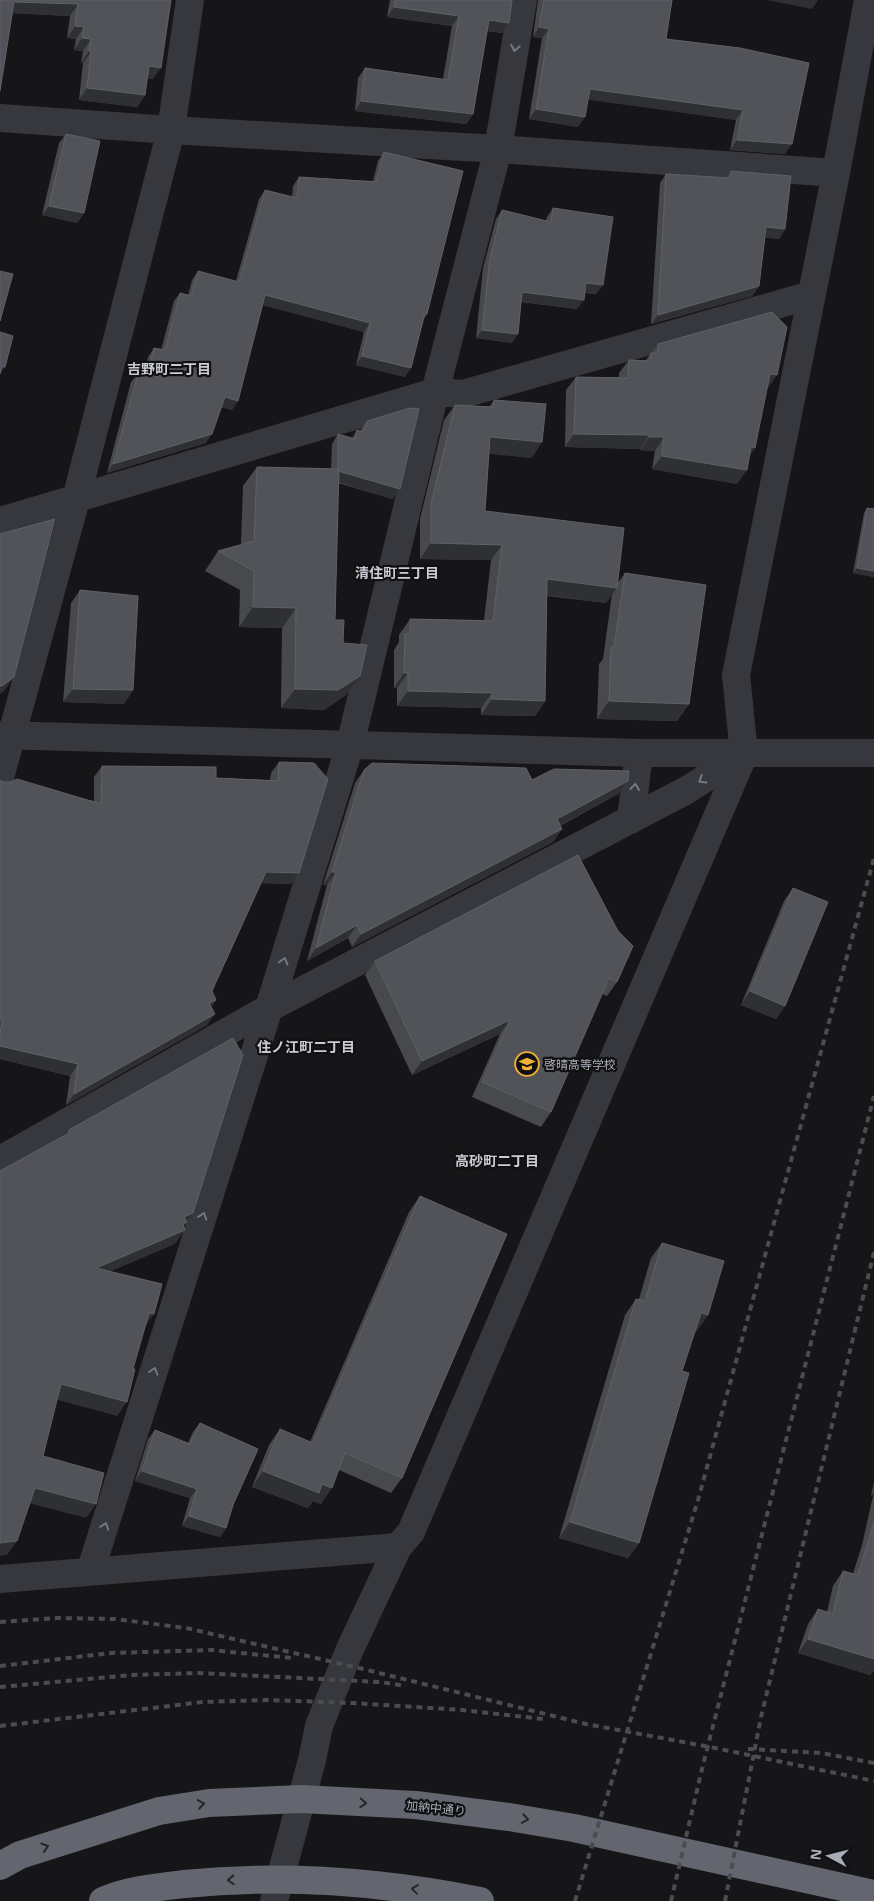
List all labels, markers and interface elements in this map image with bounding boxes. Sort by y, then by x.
one-way arrow [510,44,520,52]
district label: 吉野町二丁目 [127,359,211,378]
district label: 清住町三丁目 [355,563,439,582]
one-way arrow [699,774,708,784]
one-way arrow [629,782,640,790]
one-way arrow [278,957,288,966]
district label: 住ノ江町二丁目 [257,1037,355,1056]
school or university icon: 啓晴高等学校 [514,1051,540,1077]
place label: 啓晴高等学校 [544,1056,616,1073]
district label: 高砂町二丁目 [455,1151,539,1170]
one-way arrow [198,1212,208,1221]
one-way arrow [148,1367,158,1375]
one-way arrow [99,1522,109,1530]
street label: 加納中通り [405,1796,467,1820]
one-way arrow [360,1797,368,1808]
one-way arrow [197,1799,205,1809]
one-way arrow [520,1814,529,1824]
north arrow [804,1831,854,1881]
one-way arrow [40,1843,48,1853]
text: N [805,1848,826,1861]
one-way arrow [227,1875,235,1886]
one-way arrow [410,1884,418,1895]

